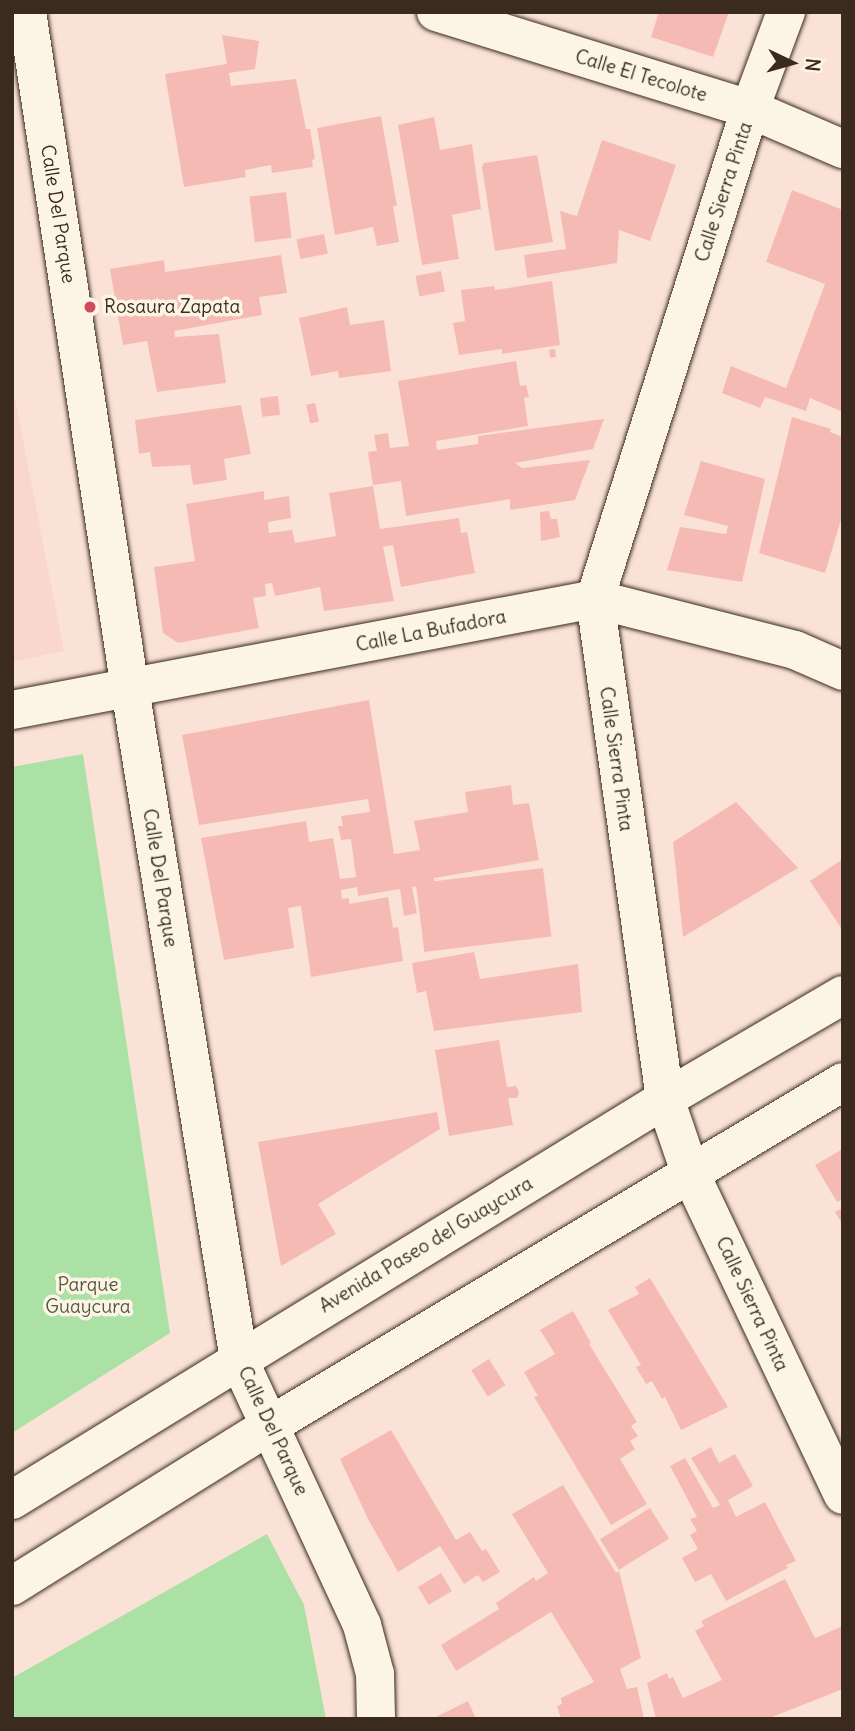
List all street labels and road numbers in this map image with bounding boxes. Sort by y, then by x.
street label: Calle El Tecolote [572,45,710,107]
street label: Calle Sierra Pinta [691,119,757,265]
street label: Calle Del Parque [36,143,80,285]
street label: Calle La Bufadora [354,605,508,657]
street label: Calle Sierra Pinta [595,685,637,833]
street label: Calle Del Parque [138,807,182,949]
street label: Avenida Paseo del Guaycura [315,1172,537,1318]
street label: Calle Sierra Pinta [711,1233,793,1375]
street label: Calle Del Parque [233,1363,313,1499]

